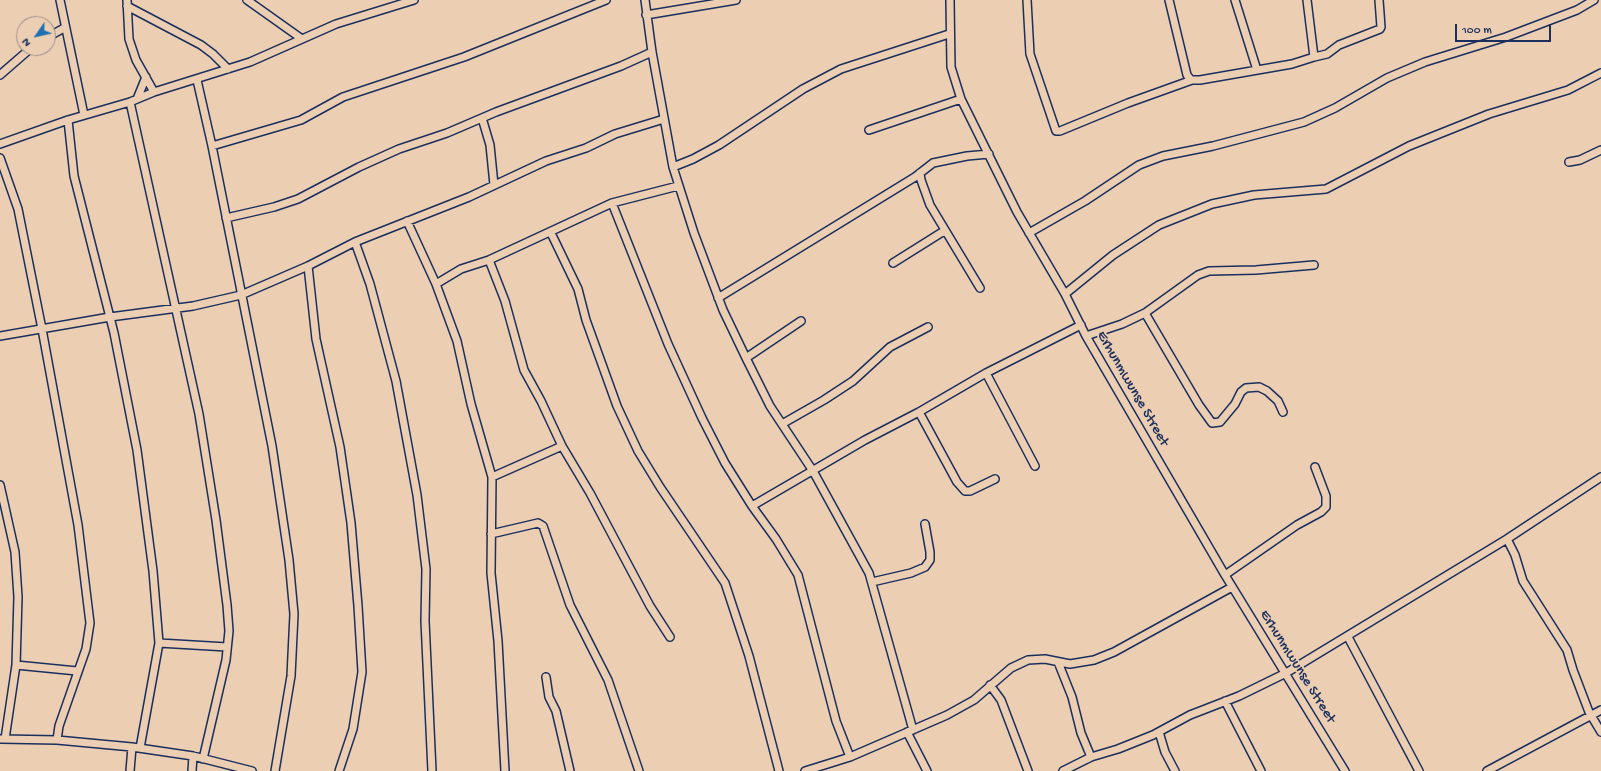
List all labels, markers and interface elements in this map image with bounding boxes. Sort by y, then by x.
north arrow [16,16,56,56]
scale bar [1457,16,1553,42]
text: 100 m [1462,24,1492,38]
text: N [20,36,34,48]
street label: Erhunmwunse Street [1092,328,1172,450]
street label: Erhunmwunse Street [1255,607,1339,727]

